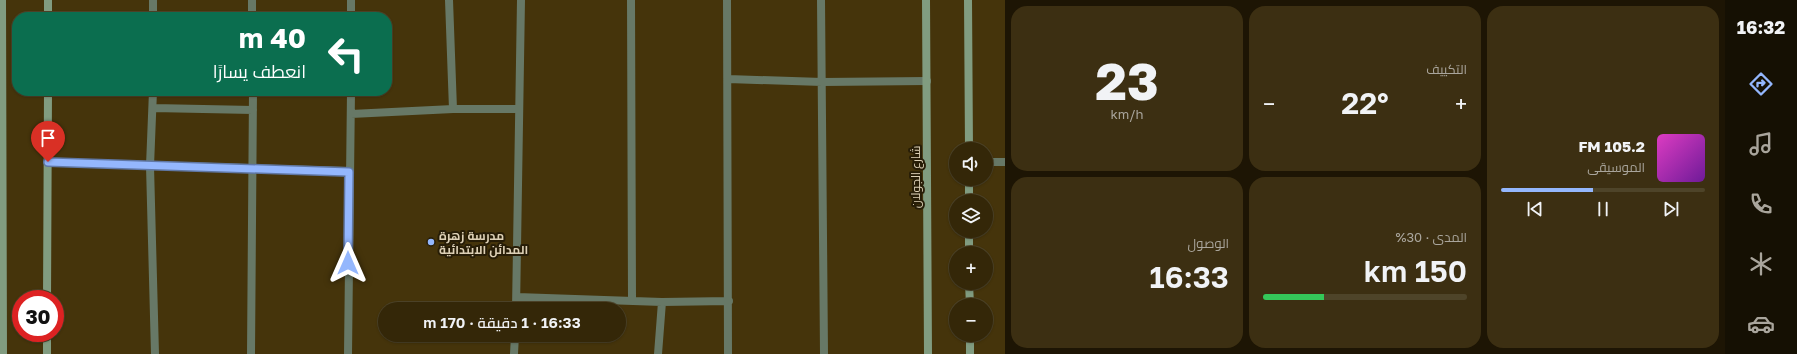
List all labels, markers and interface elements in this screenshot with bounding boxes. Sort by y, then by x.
text: 16:32 [1737,16,1785,38]
text: 40 m [239,21,306,54]
icon: left [320,28,372,80]
text: 23 [1095,49,1159,111]
text: انعطف يسارًا [213,60,306,82]
text: التكييف [1426,61,1467,77]
icon: directions [1747,70,1775,98]
text: 22° [1341,85,1389,121]
text: − [1263,90,1275,117]
text: + [1455,90,1467,117]
text: km/h [1110,106,1144,122]
pin [31,121,65,162]
icon: arrive [37,127,59,149]
icon: music [1747,130,1775,158]
text: 105.2 FM [1578,137,1645,155]
map controls [949,142,993,342]
button: sound [949,142,993,186]
street label: شارع الجولان [908,146,924,208]
text: الموسيقى [1587,159,1645,175]
icon: phone [1747,190,1775,218]
button: layers [949,194,993,238]
icon: previous [1524,198,1546,220]
icon: pause [1592,198,1614,220]
icon: next [1660,198,1682,220]
place label: مدرسة زهرة المدائن الابتدائية [439,228,528,258]
text: المدى · 30% [1396,229,1467,245]
text: الوصول [1188,235,1229,251]
marker: مدرسة زهرة المدائن الابتدائية [426,237,436,247]
position arrow [327,242,369,284]
button: + [949,246,993,290]
icon: climate [1747,250,1775,278]
text: 150 km [1364,253,1467,289]
text: 16:33 [1150,259,1229,295]
speed limit sign: 30 [12,290,64,342]
button: − [949,298,993,342]
icon: car [1747,310,1775,338]
text: 16:33 · 1 دقيقة · 170 m [423,313,581,331]

